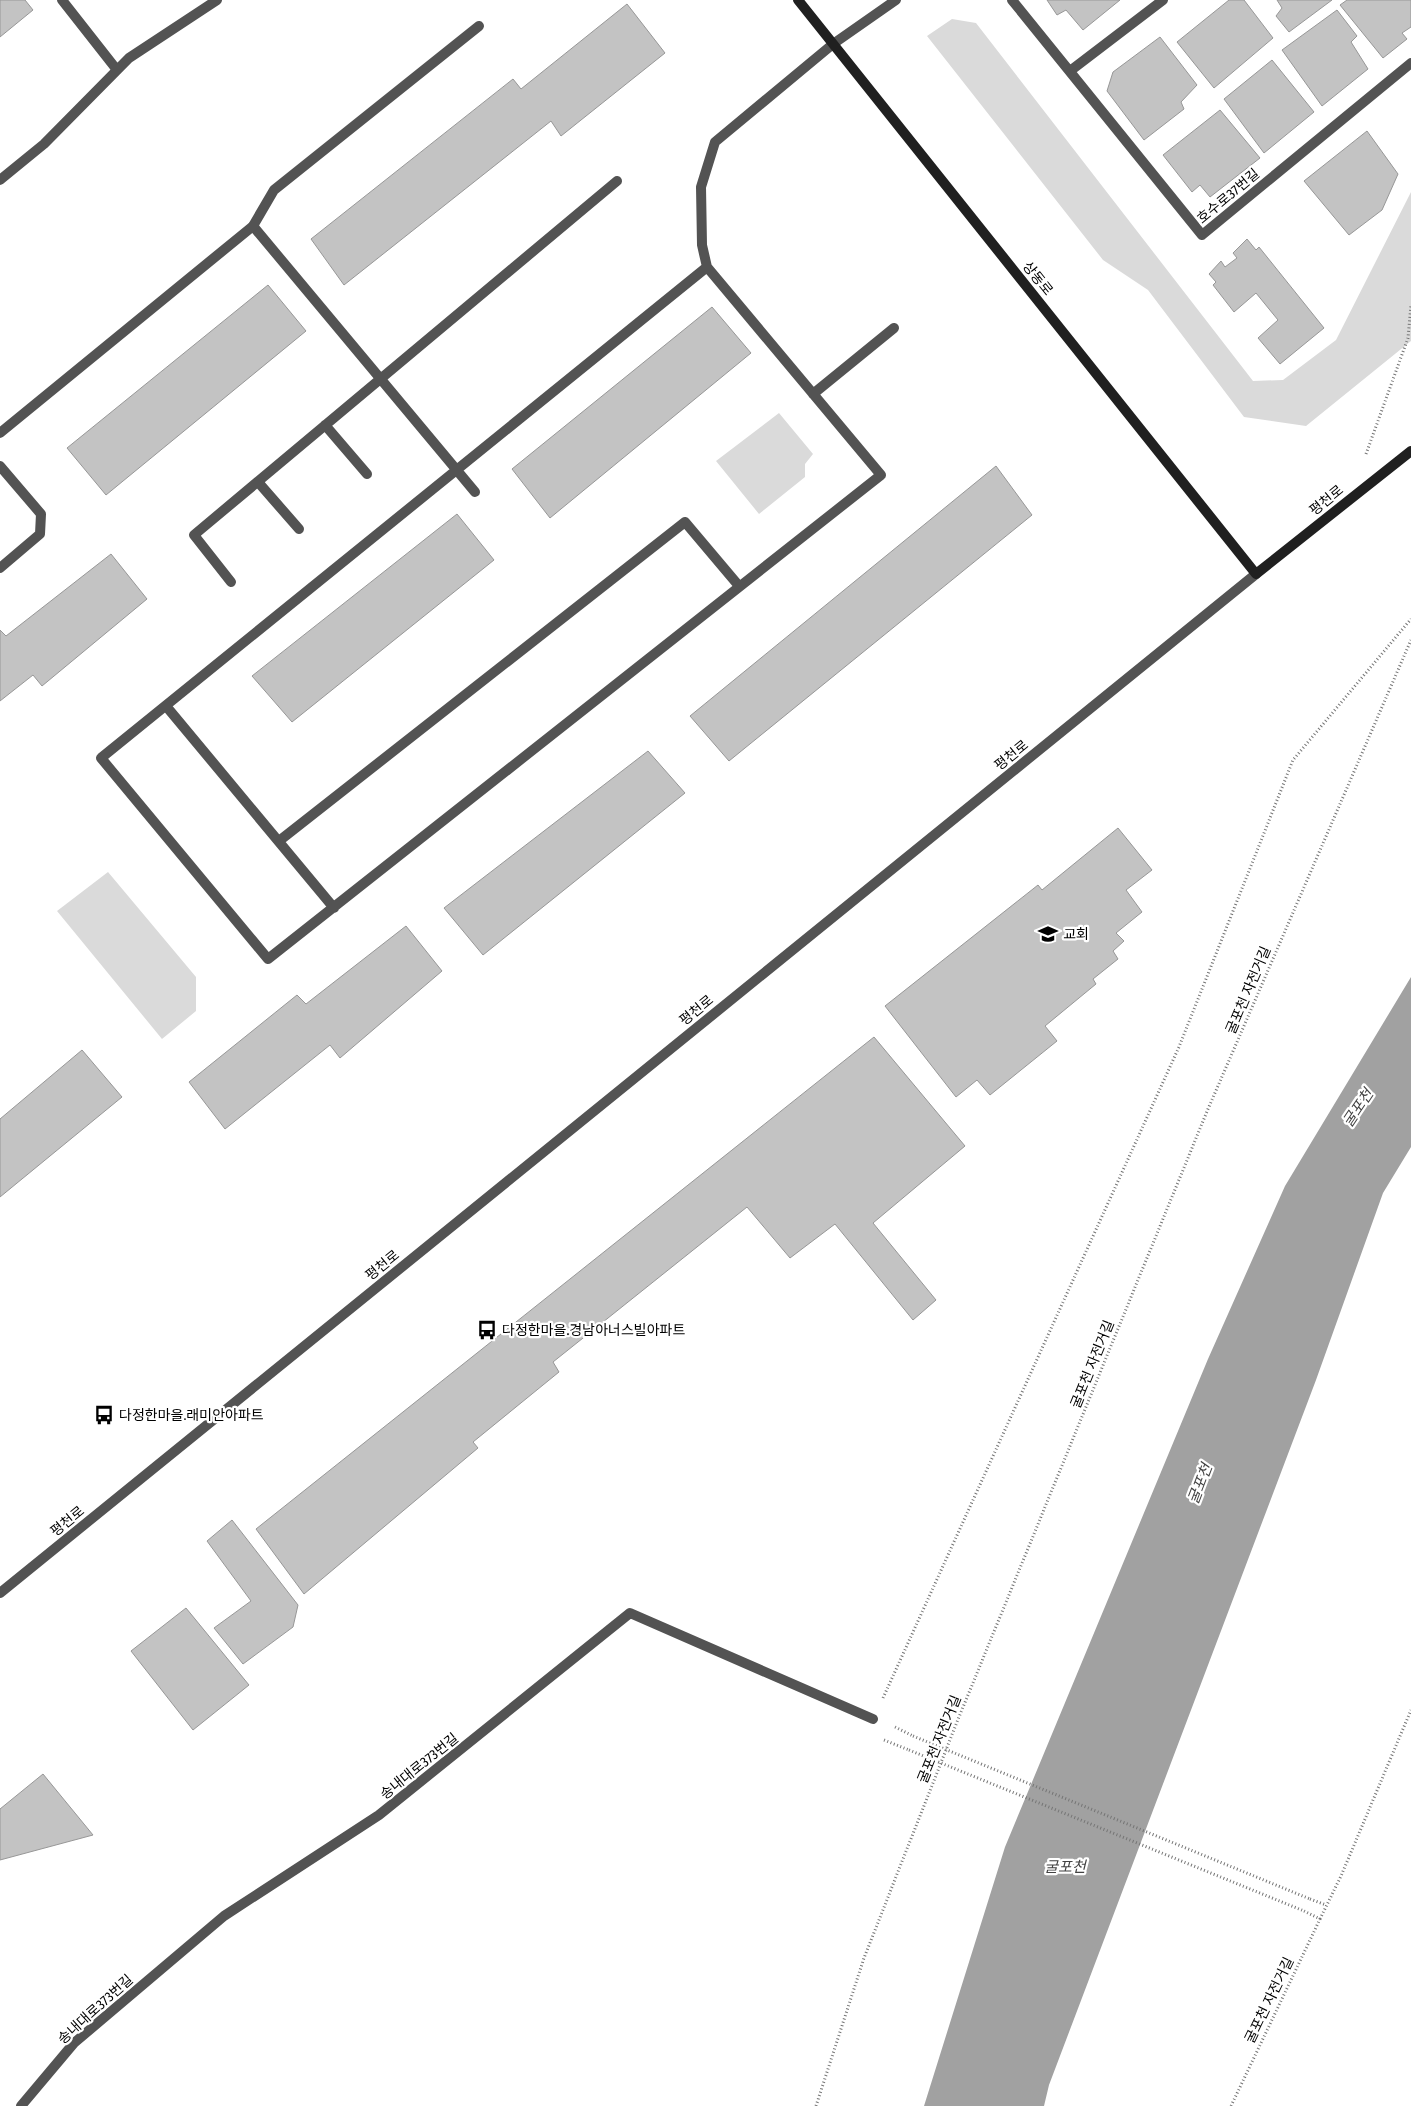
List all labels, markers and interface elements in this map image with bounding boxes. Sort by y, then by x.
street label: 호수로37번길 [1194,165,1263,227]
street label: 상동로 [1019,258,1056,299]
street label: 평천로 [1306,482,1347,519]
street label: 평천로 [991,737,1032,774]
school or university icon: 교회 [1037,923,1059,945]
place label: 교회 [1063,926,1089,943]
street label: 굴포천 자전거길 [1222,944,1275,1037]
street label: 평천로 [676,992,717,1029]
water label: 굴포천 [1339,1084,1378,1130]
street label: 평천로 [362,1247,403,1284]
street label: 굴포천 자전거길 [1067,1318,1118,1411]
bus stop icon: 다정한마을.경남아너스빌아파트 [476,1319,498,1341]
place label: 다정한마을.경남아너스빌아파트 [502,1322,685,1339]
bus stop icon: 다정한마을.래미안아파트 [93,1404,115,1426]
place label: 다정한마을.래미안아파트 [119,1407,264,1424]
water label: 굴포천 [1184,1459,1217,1507]
street label: 평천로 [47,1503,88,1540]
street label: 굴포천 자전거길 [914,1693,965,1786]
street label: 송내대로373번길 [377,1730,462,1803]
water label: 굴포천 [1044,1858,1088,1876]
street label: 굴포천 자전거길 [1241,1954,1298,2046]
street label: 송내대로373번길 [54,1971,136,2048]

